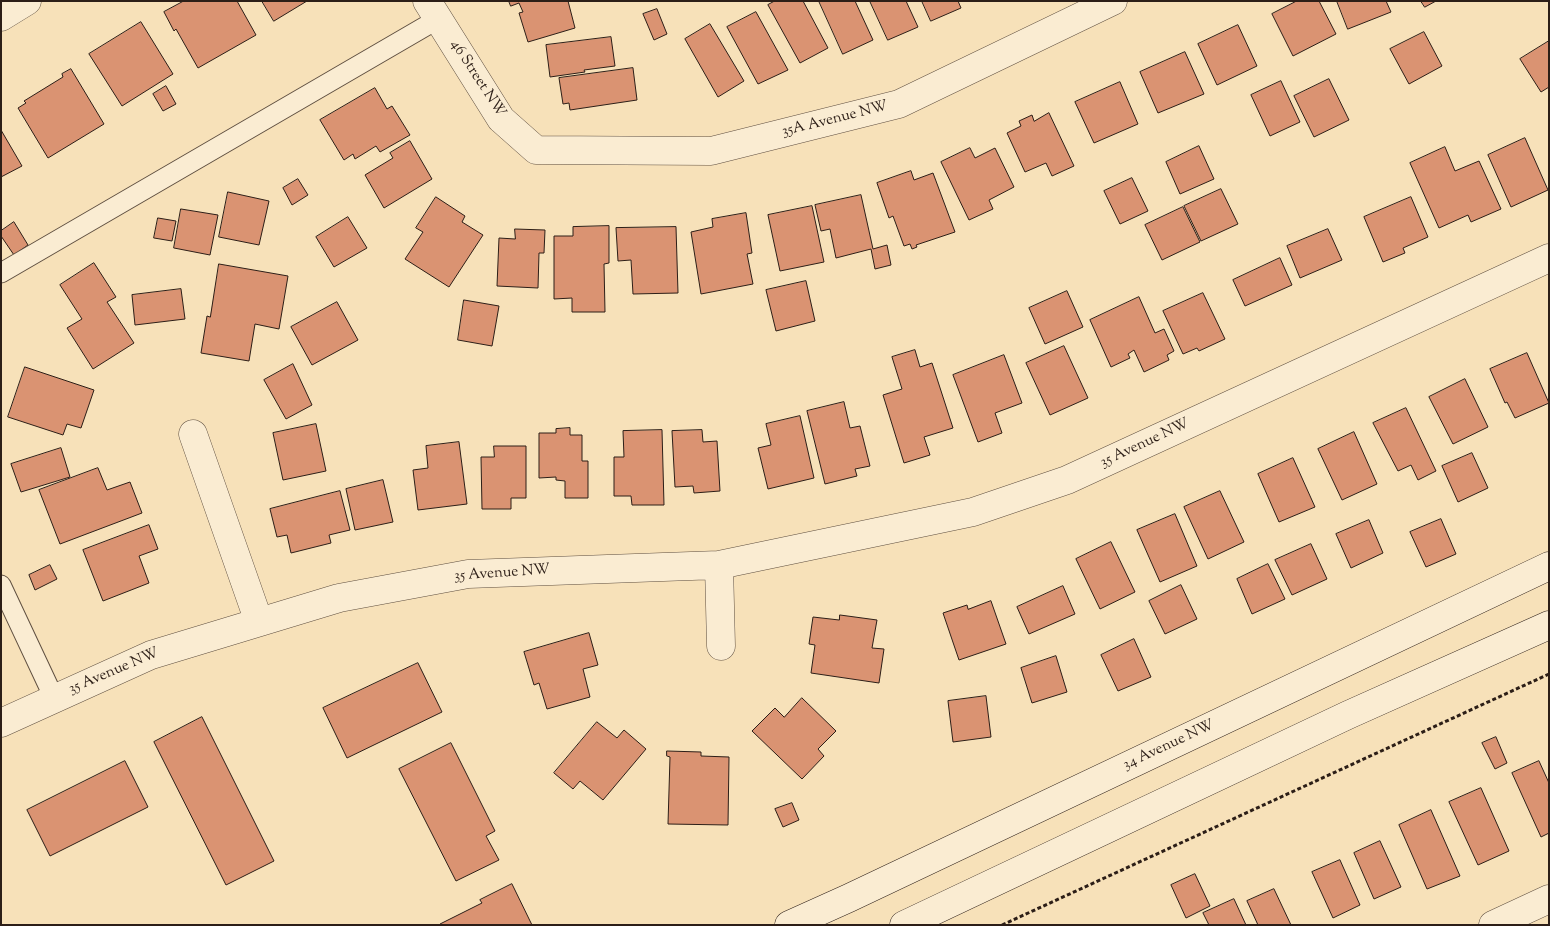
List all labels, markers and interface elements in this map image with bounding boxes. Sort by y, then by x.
street label: 46 Street NW [445,37,509,121]
street label: 35A Avenue NW [780,98,890,142]
street label: 35 Avenue NW [1098,415,1192,473]
street label: 35 Avenue NW [453,562,551,586]
street label: 35 Avenue NW [66,645,162,699]
street label: 34 Avenue NW [1120,717,1218,775]

